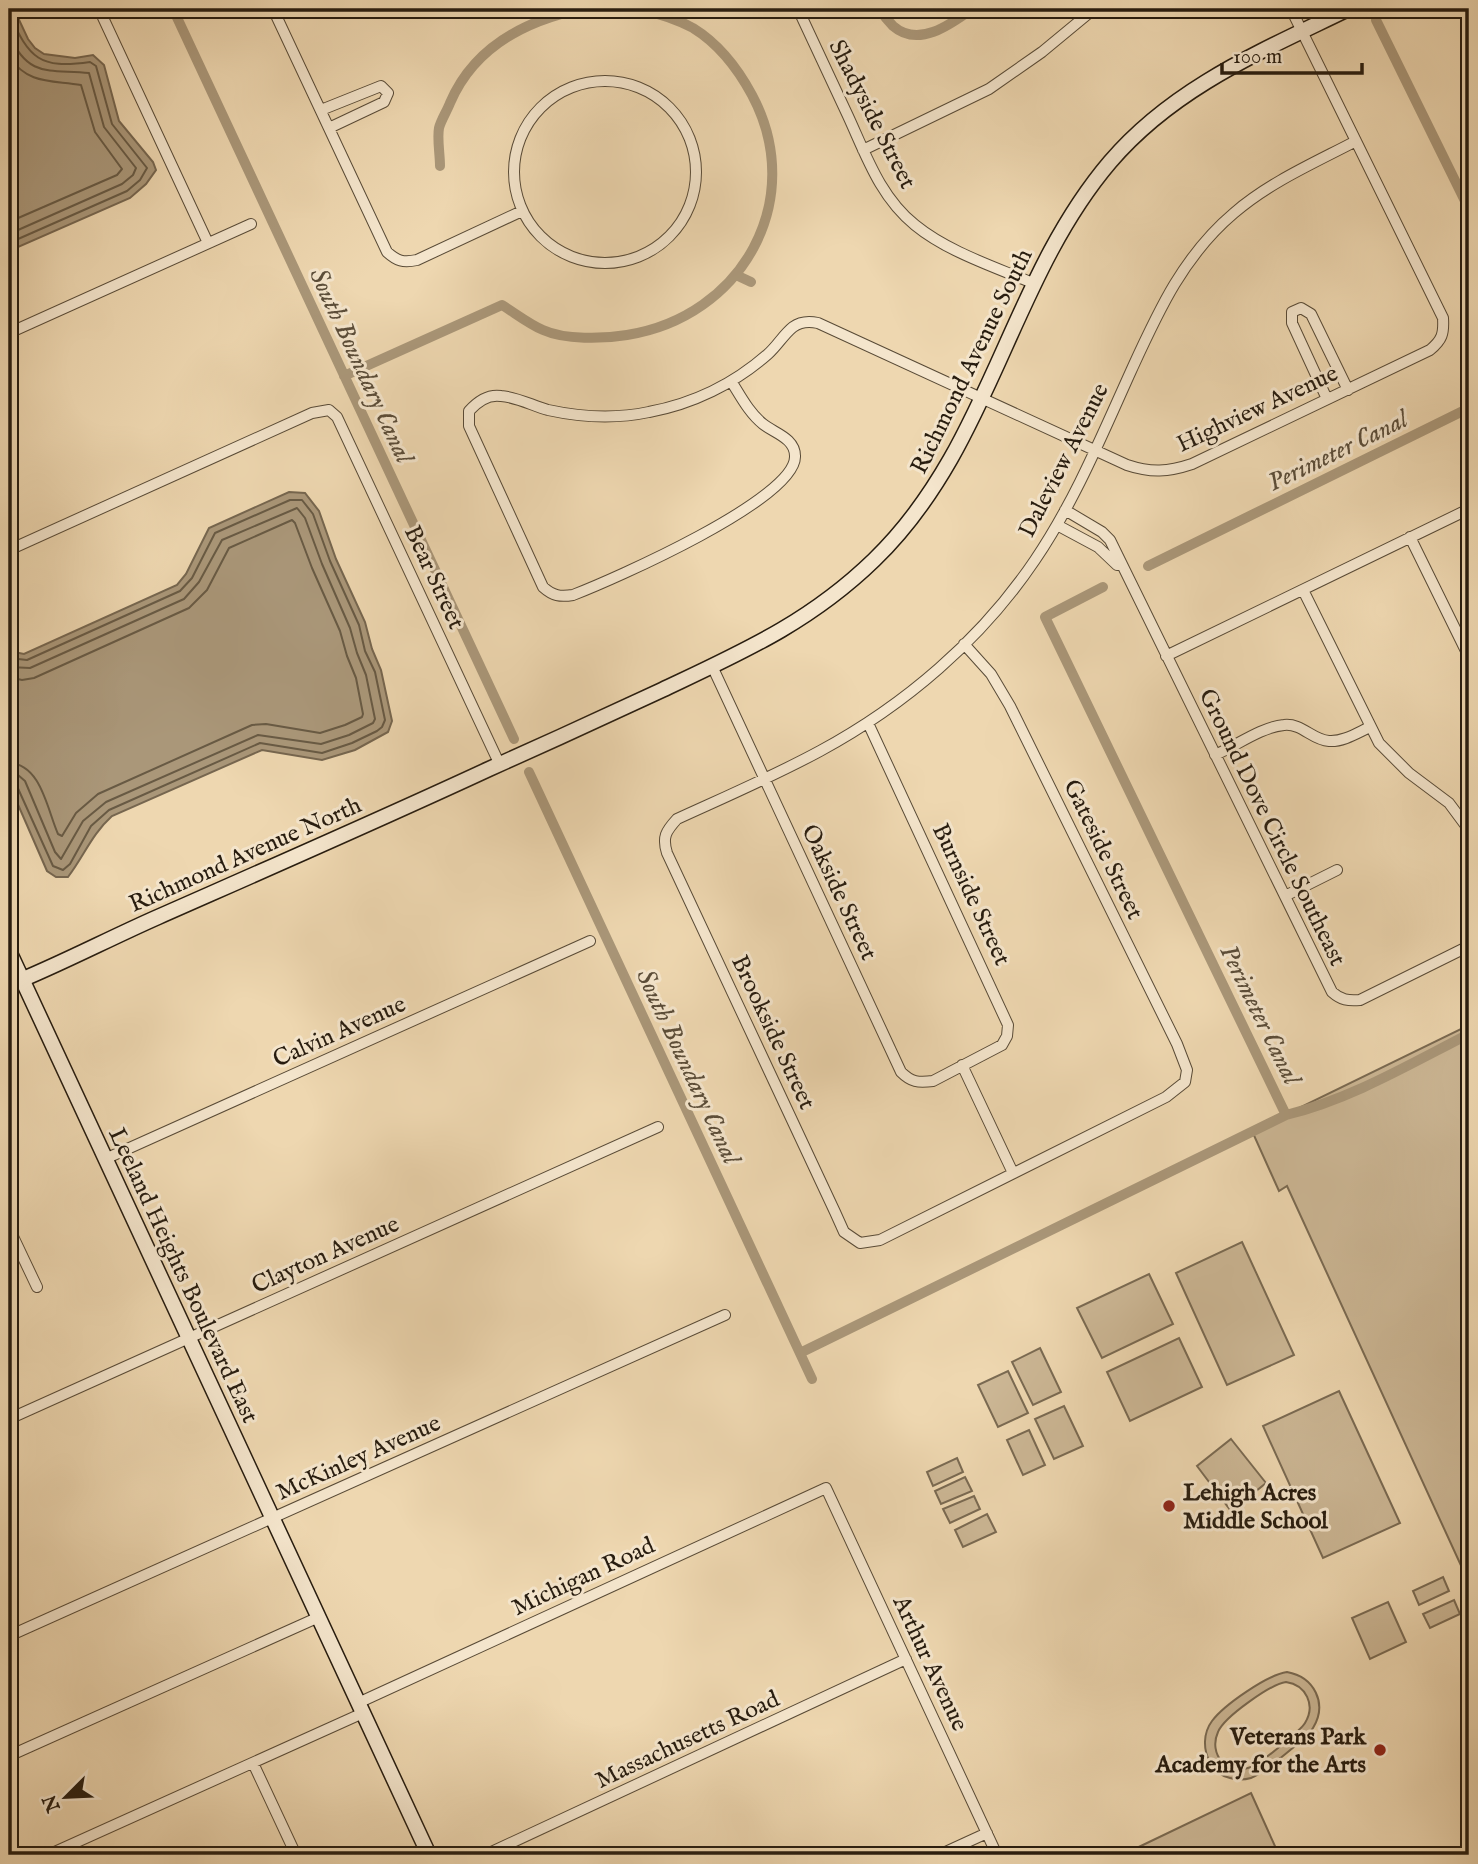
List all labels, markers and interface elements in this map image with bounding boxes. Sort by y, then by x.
scale bar [1222,32,1362,76]
street label: Shadyside Street [821,35,923,195]
text: 100 m [1233,44,1282,71]
street label: Richmond Avenue South [904,244,1040,479]
water label: South Boundary Canal [301,263,421,470]
street label: Highview Avenue [1172,358,1343,460]
street label: Daleview Avenue [1012,378,1117,543]
water label: Perimeter Canal [1262,402,1415,499]
street label: Bear Street [396,521,471,634]
street label: Ground Dove Circle Southeast [1191,684,1352,971]
street label: Gateside Street [1055,774,1150,925]
street label: Richmond Avenue North [125,790,367,921]
street label: Burnside Street [924,819,1017,971]
street label: Oakside Street [794,820,884,966]
water label: Perimeter Canal [1212,939,1309,1092]
street label: Brookside Street [723,951,822,1115]
water label: South Boundary Canal [628,964,748,1171]
street label: Calvin Avenue [268,989,411,1075]
street label: Leeland Heights Boulevard East [100,1123,265,1428]
street label: Clayton Avenue [247,1209,404,1302]
street label: McKinley Avenue [272,1408,446,1508]
place label: Lehigh Acres Middle School [1183,1478,1328,1537]
marker: Lehigh Acres Middle School [1161,1498,1177,1514]
street label: Michigan Road [507,1531,660,1624]
street label: Arthur Avenue [884,1590,974,1736]
street label: Massachusetts Road [591,1684,785,1797]
place label: Veterans Park Academy for the Arts [1155,1722,1367,1781]
marker: Veterans Park Academy for the Arts [1372,1742,1388,1758]
north arrow [32,1762,102,1832]
text: N [38,1790,67,1816]

